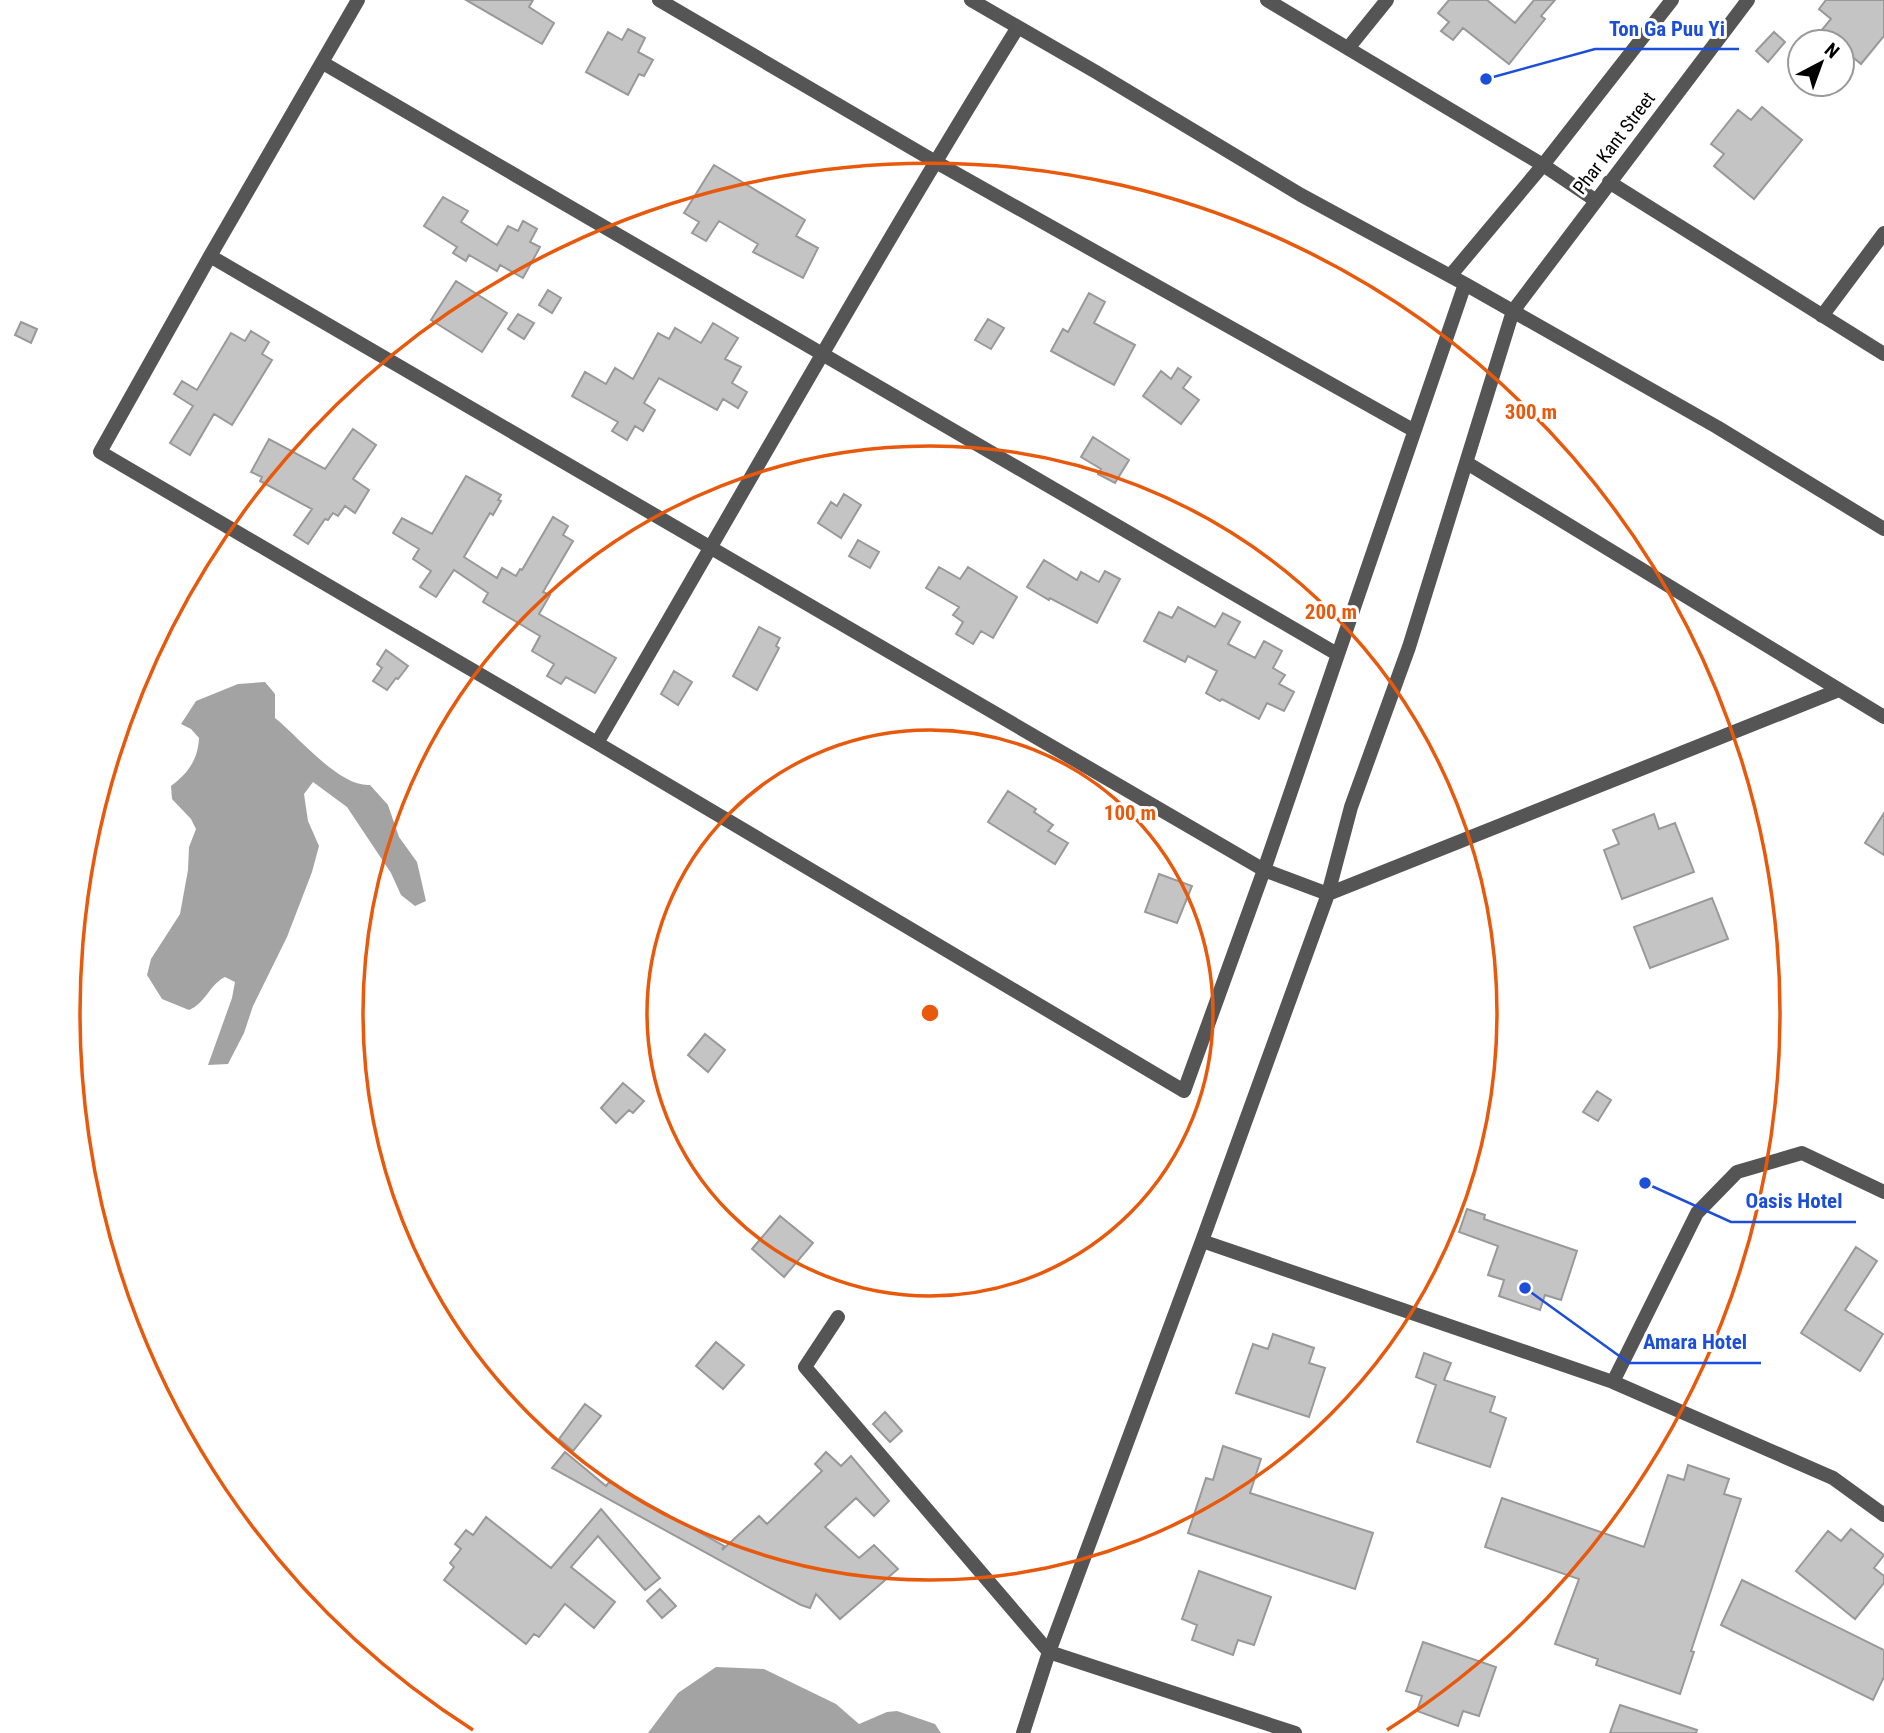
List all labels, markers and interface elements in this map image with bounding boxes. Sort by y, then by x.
callout: Ton Ga Puu Yi [1595,7,1739,49]
text: Ton Ga Puu Yi [1609,17,1725,41]
north arrow [1786,28,1856,98]
text: N [1820,38,1844,63]
street label: Phar Kant Street [1568,87,1660,199]
text: 300 m [1505,400,1557,424]
text: 200 m [1305,600,1357,624]
text: 100 m [1104,801,1156,825]
centre of rings [918,1001,942,1025]
callout: Oasis Hotel [1731,1180,1856,1222]
text: Oasis Hotel [1746,1189,1842,1213]
callout: Amara Hotel [1629,1321,1761,1363]
text: Amara Hotel [1643,1330,1747,1354]

